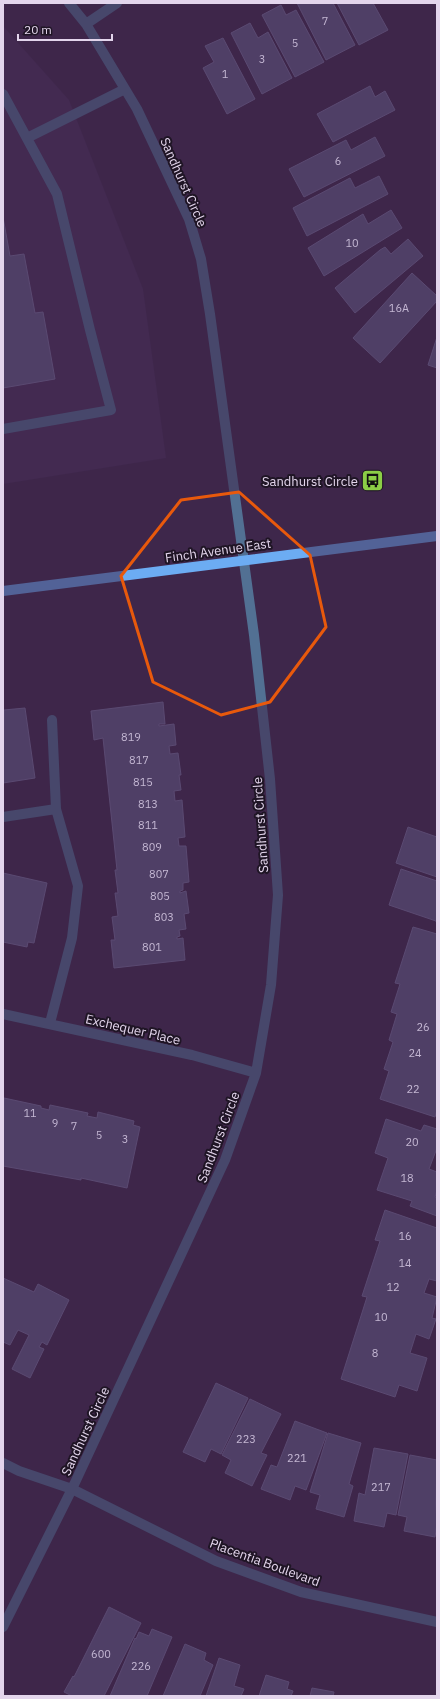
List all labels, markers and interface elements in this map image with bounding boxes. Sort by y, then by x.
house number: 7 [322,14,328,28]
scale bar [18,16,112,42]
text: 20 m [24,22,52,37]
house number: 5 [292,36,298,50]
house number: 3 [259,52,265,66]
house number: 1 [222,67,229,81]
street label: Sandhurst Circle [156,135,211,230]
house number: 6 [335,154,341,168]
house number: 10 [345,236,359,250]
house number: 16A [389,301,409,315]
bus stop icon: Sandhurst Circle [360,468,386,494]
place label: Sandhurst Circle [262,473,358,490]
street label: Finch Avenue East [164,535,272,566]
house number: 819 [121,730,141,744]
house number: 817 [129,753,149,767]
house number: 815 [133,775,153,789]
street label: Sandhurst Circle [249,776,272,873]
house number: 813 [138,797,158,811]
house number: 811 [138,818,158,832]
house number: 809 [142,840,162,854]
house number: 807 [149,867,169,881]
house number: 805 [150,889,170,903]
house number: 803 [154,910,174,924]
house number: 801 [142,940,162,954]
street label: Exchequer Place [84,1010,182,1049]
house number: 26 [416,1020,430,1034]
house number: 24 [408,1046,422,1060]
house number: 22 [406,1082,420,1096]
street label: Sandhurst Circle [193,1089,244,1185]
house number: 11 [23,1106,37,1120]
house number: 9 [52,1116,58,1130]
house number: 7 [71,1119,77,1133]
house number: 5 [96,1128,102,1142]
house number: 3 [122,1132,128,1146]
house number: 20 [405,1135,419,1149]
house number: 18 [400,1171,414,1185]
house number: 16 [398,1229,412,1243]
house number: 14 [398,1256,412,1270]
house number: 12 [386,1280,400,1294]
house number: 10 [374,1310,388,1324]
house number: 8 [372,1346,378,1360]
street label: Sandhurst Circle [57,1384,113,1478]
house number: 223 [236,1432,256,1446]
house number: 221 [287,1451,307,1465]
house number: 217 [371,1480,391,1494]
street label: Placentia Boulevard [207,1535,322,1590]
house number: 600 [91,1647,111,1661]
house number: 226 [131,1659,151,1673]

